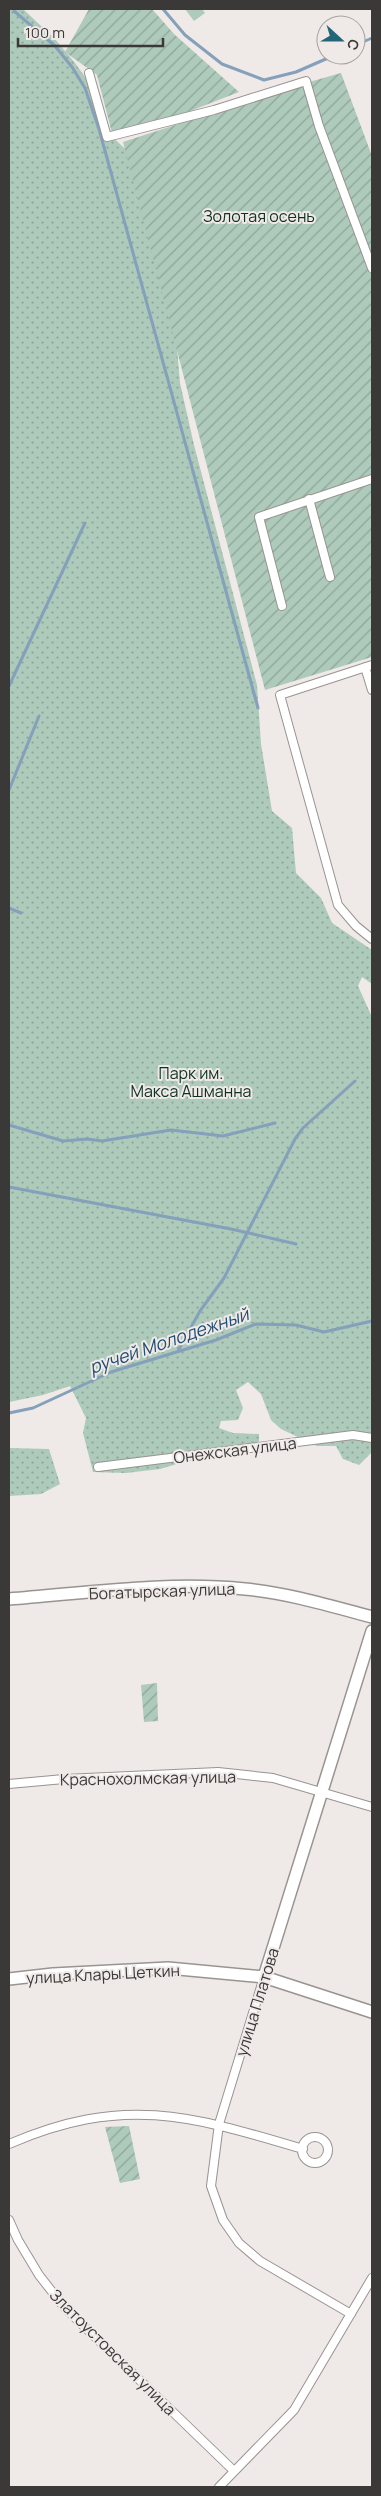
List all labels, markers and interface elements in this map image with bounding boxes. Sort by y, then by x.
scale bar [18,15,162,47]
north arrow [316,15,366,65]
text: 100 m [25,22,65,43]
text: С [343,37,364,53]
park label: Золотая осень [203,205,315,227]
park label: Парк им. Макса Ашманна [130,1062,252,1102]
water label: ручей Молодежный [86,1301,253,1379]
street label: Онежская улица [172,1432,298,1468]
street label: Богатырская улица [88,1577,236,1605]
street label: Краснохолмская улица [60,1765,236,1791]
street label: улица Платова [230,1945,284,2059]
street label: улица Клары Цеткин [25,1959,181,1989]
street label: Златоустовская улица [45,2284,181,2420]

